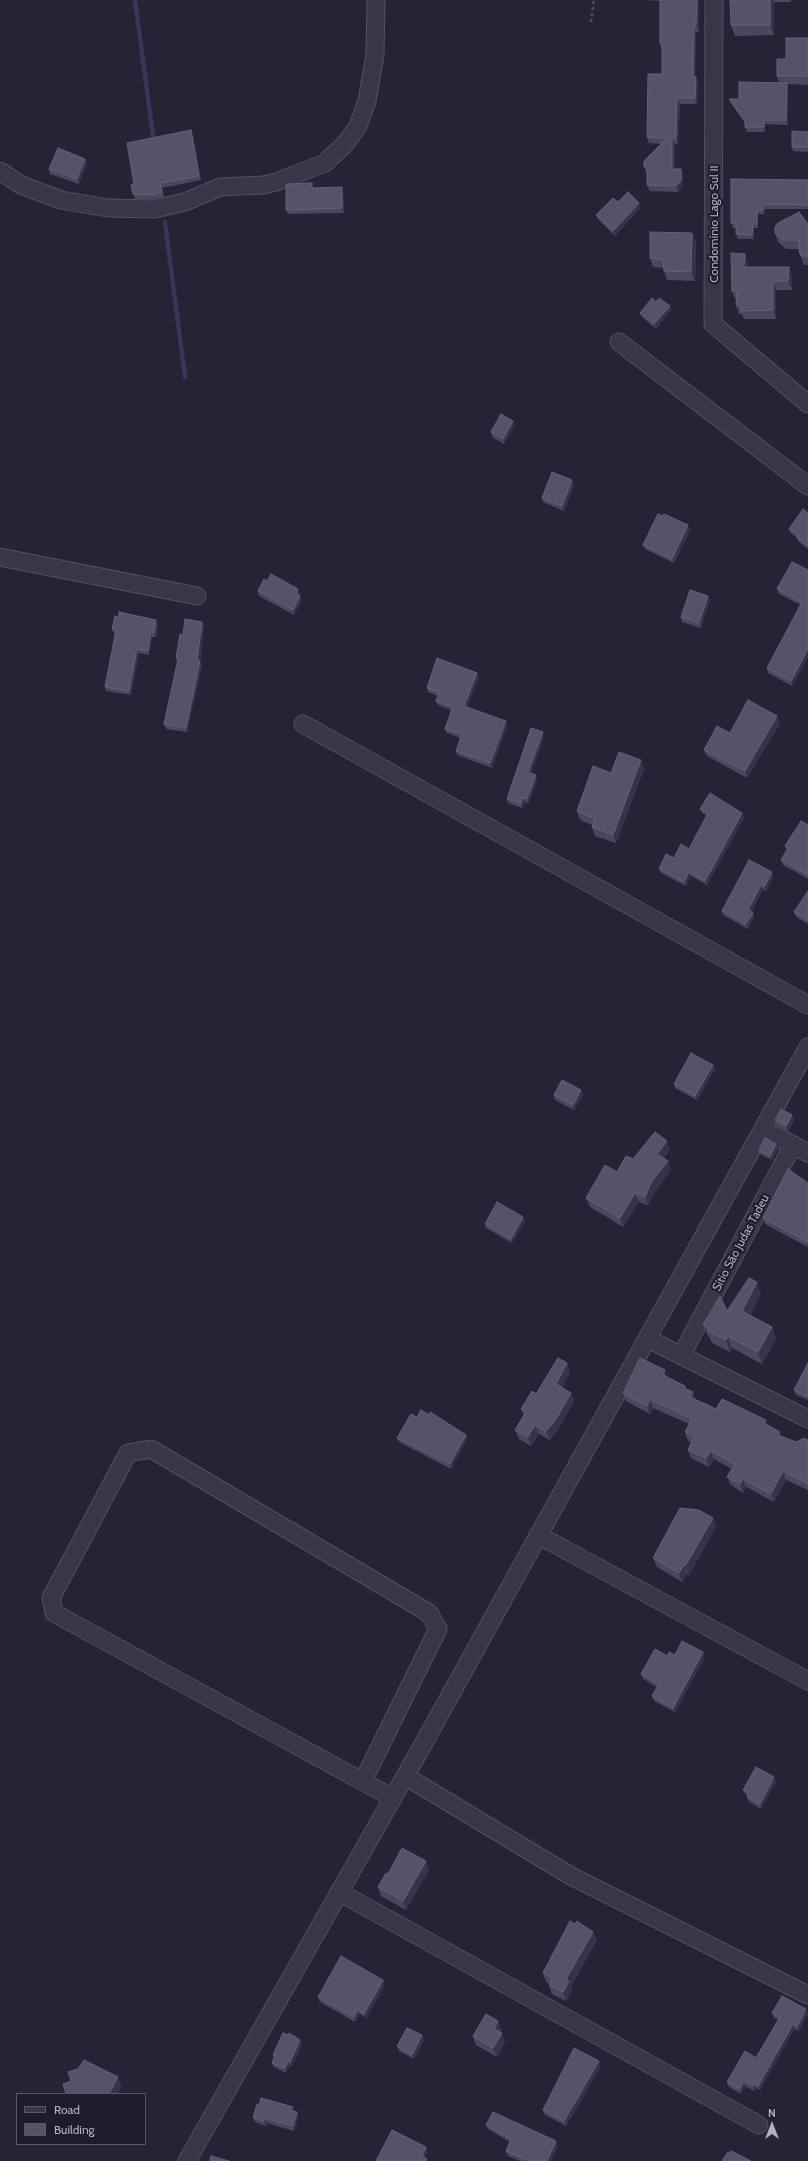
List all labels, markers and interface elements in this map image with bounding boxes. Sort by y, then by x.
street label: Condomínio Lago Sul II [707,165,721,283]
street label: Sítio São Judas Tadeu [709,1192,773,1294]
legend [16,2093,146,2145]
text: Road [54,2102,80,2117]
north arrow [752,2105,792,2145]
text: N [768,2106,776,2120]
text: Building [54,2122,95,2137]

